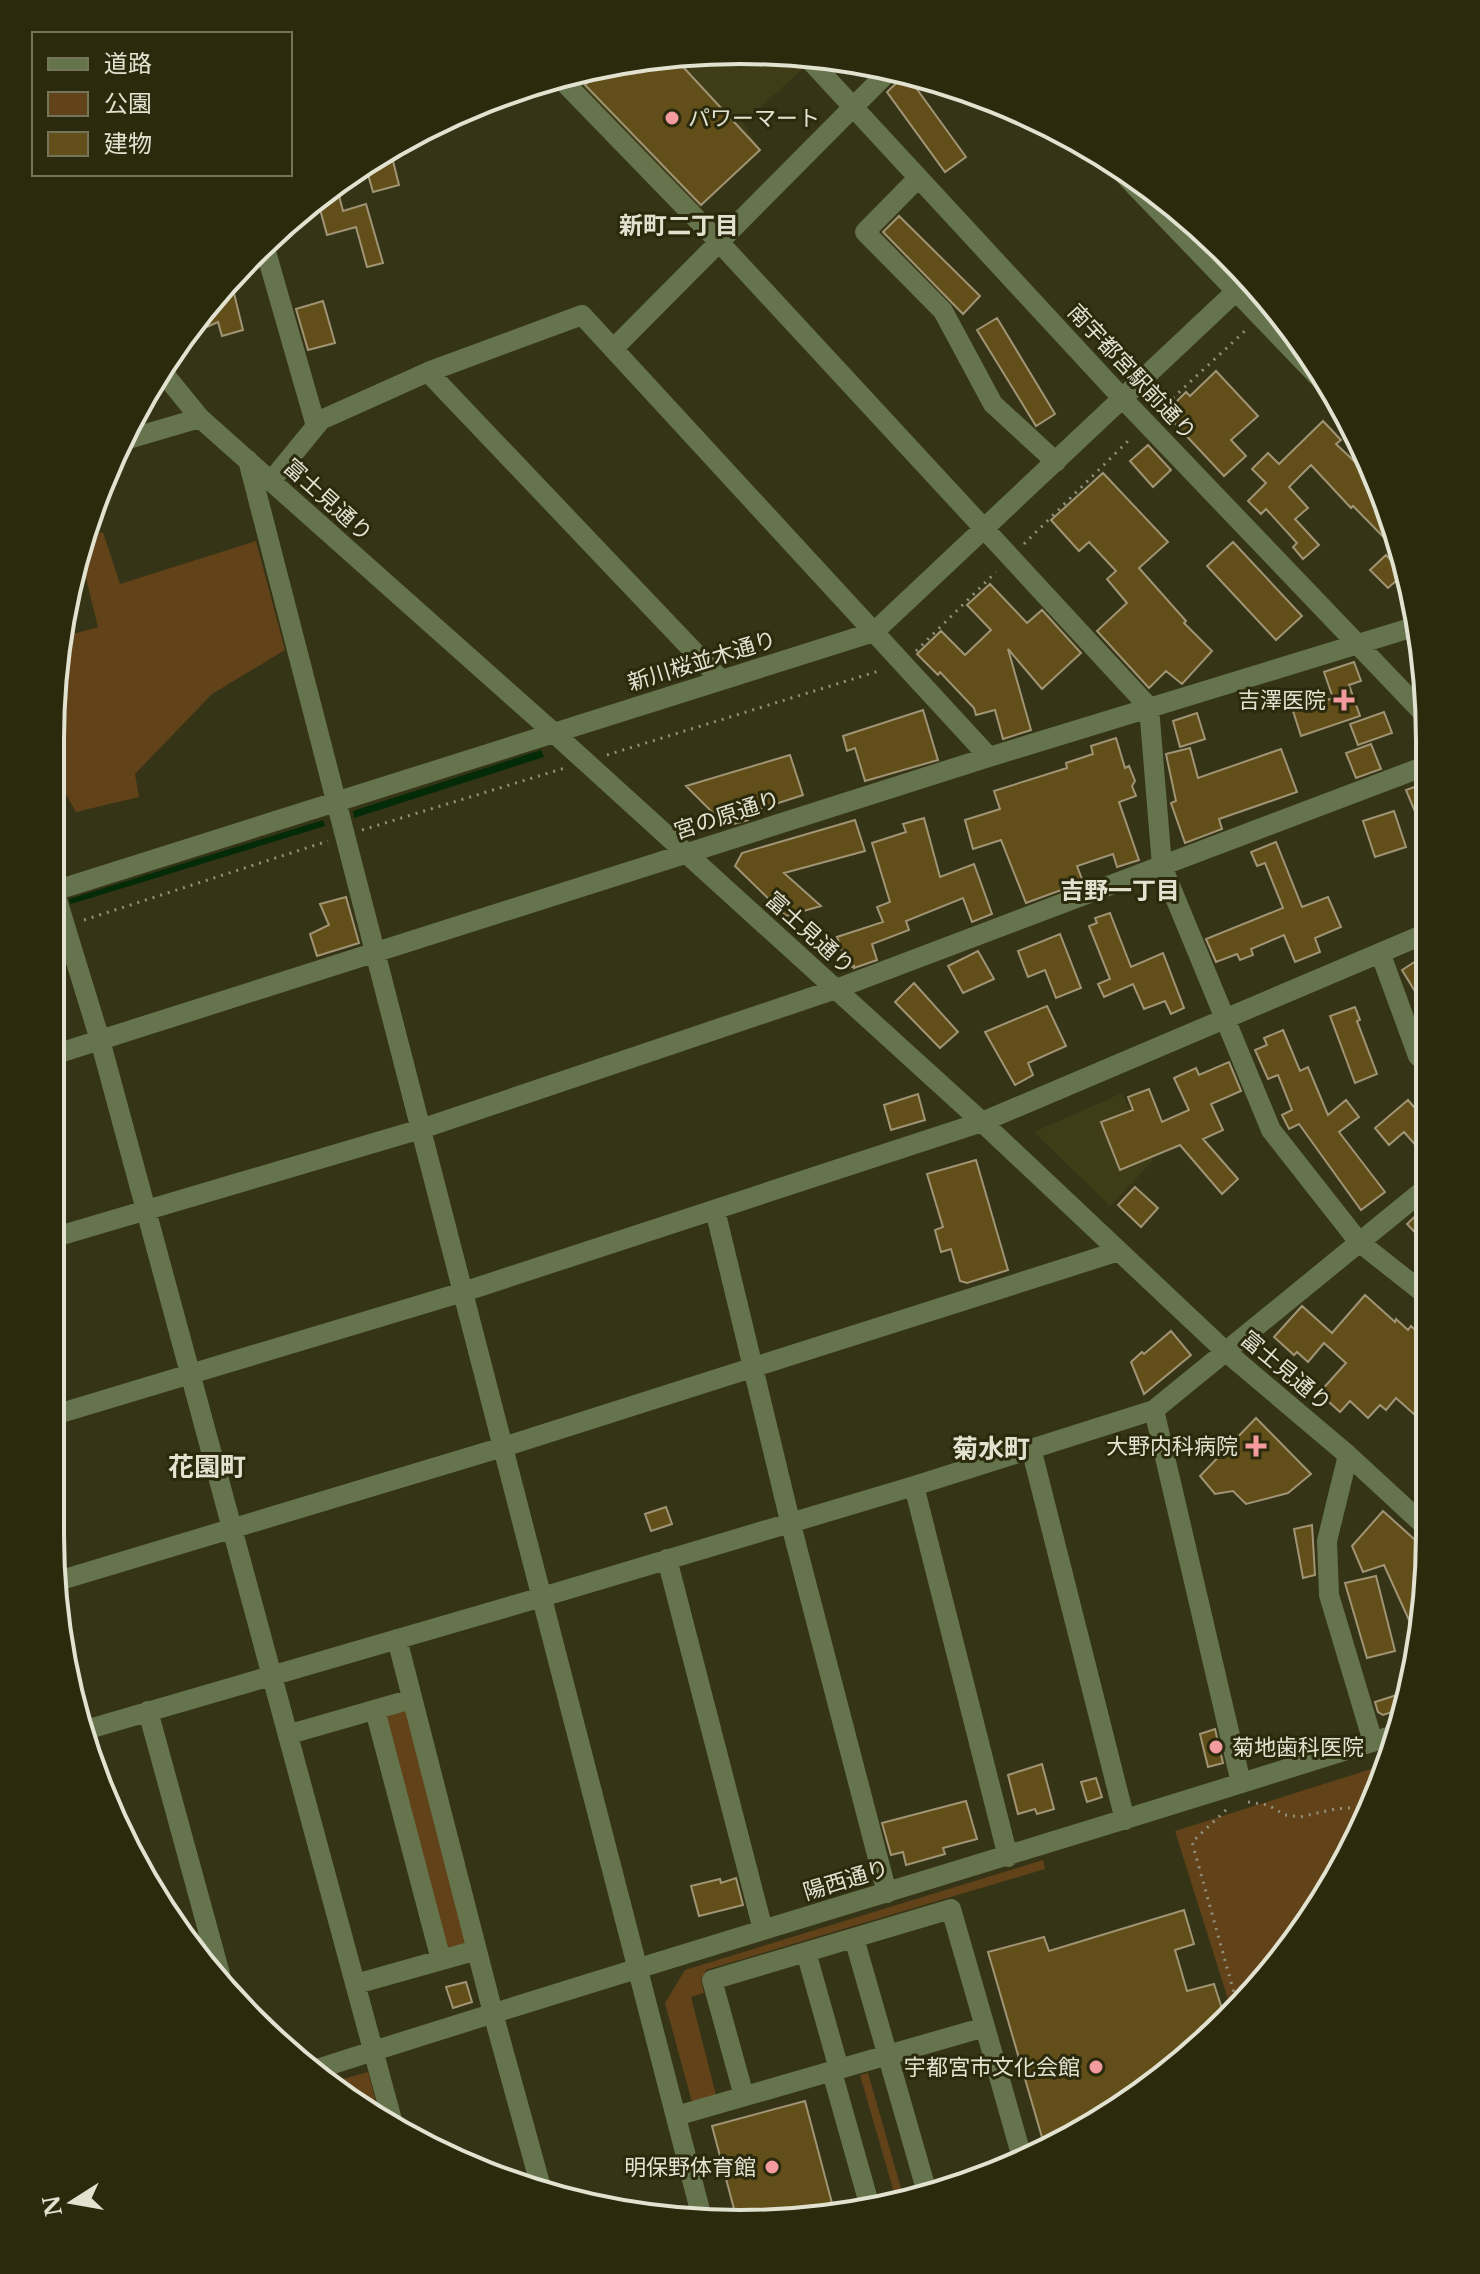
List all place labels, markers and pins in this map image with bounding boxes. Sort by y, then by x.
place label: パワーマート [688,105,820,132]
marker: パワーマート [663,109,681,127]
place label: 吉澤医院 [1238,687,1326,714]
marker: 吉澤医院 [1333,689,1355,711]
place label: 大野内科病院 [1106,1433,1238,1460]
marker: 大野内科病院 [1245,1435,1267,1457]
place label: 菊地歯科医院 [1232,1734,1364,1761]
marker: 菊地歯科医院 [1207,1738,1225,1756]
place label: 宇都宮市文化会館 [904,2054,1080,2081]
marker: 宇都宮市文化会館 [1087,2058,1105,2076]
place label: 明保野体育館 [624,2154,756,2181]
marker: 明保野体育館 [763,2158,781,2176]

